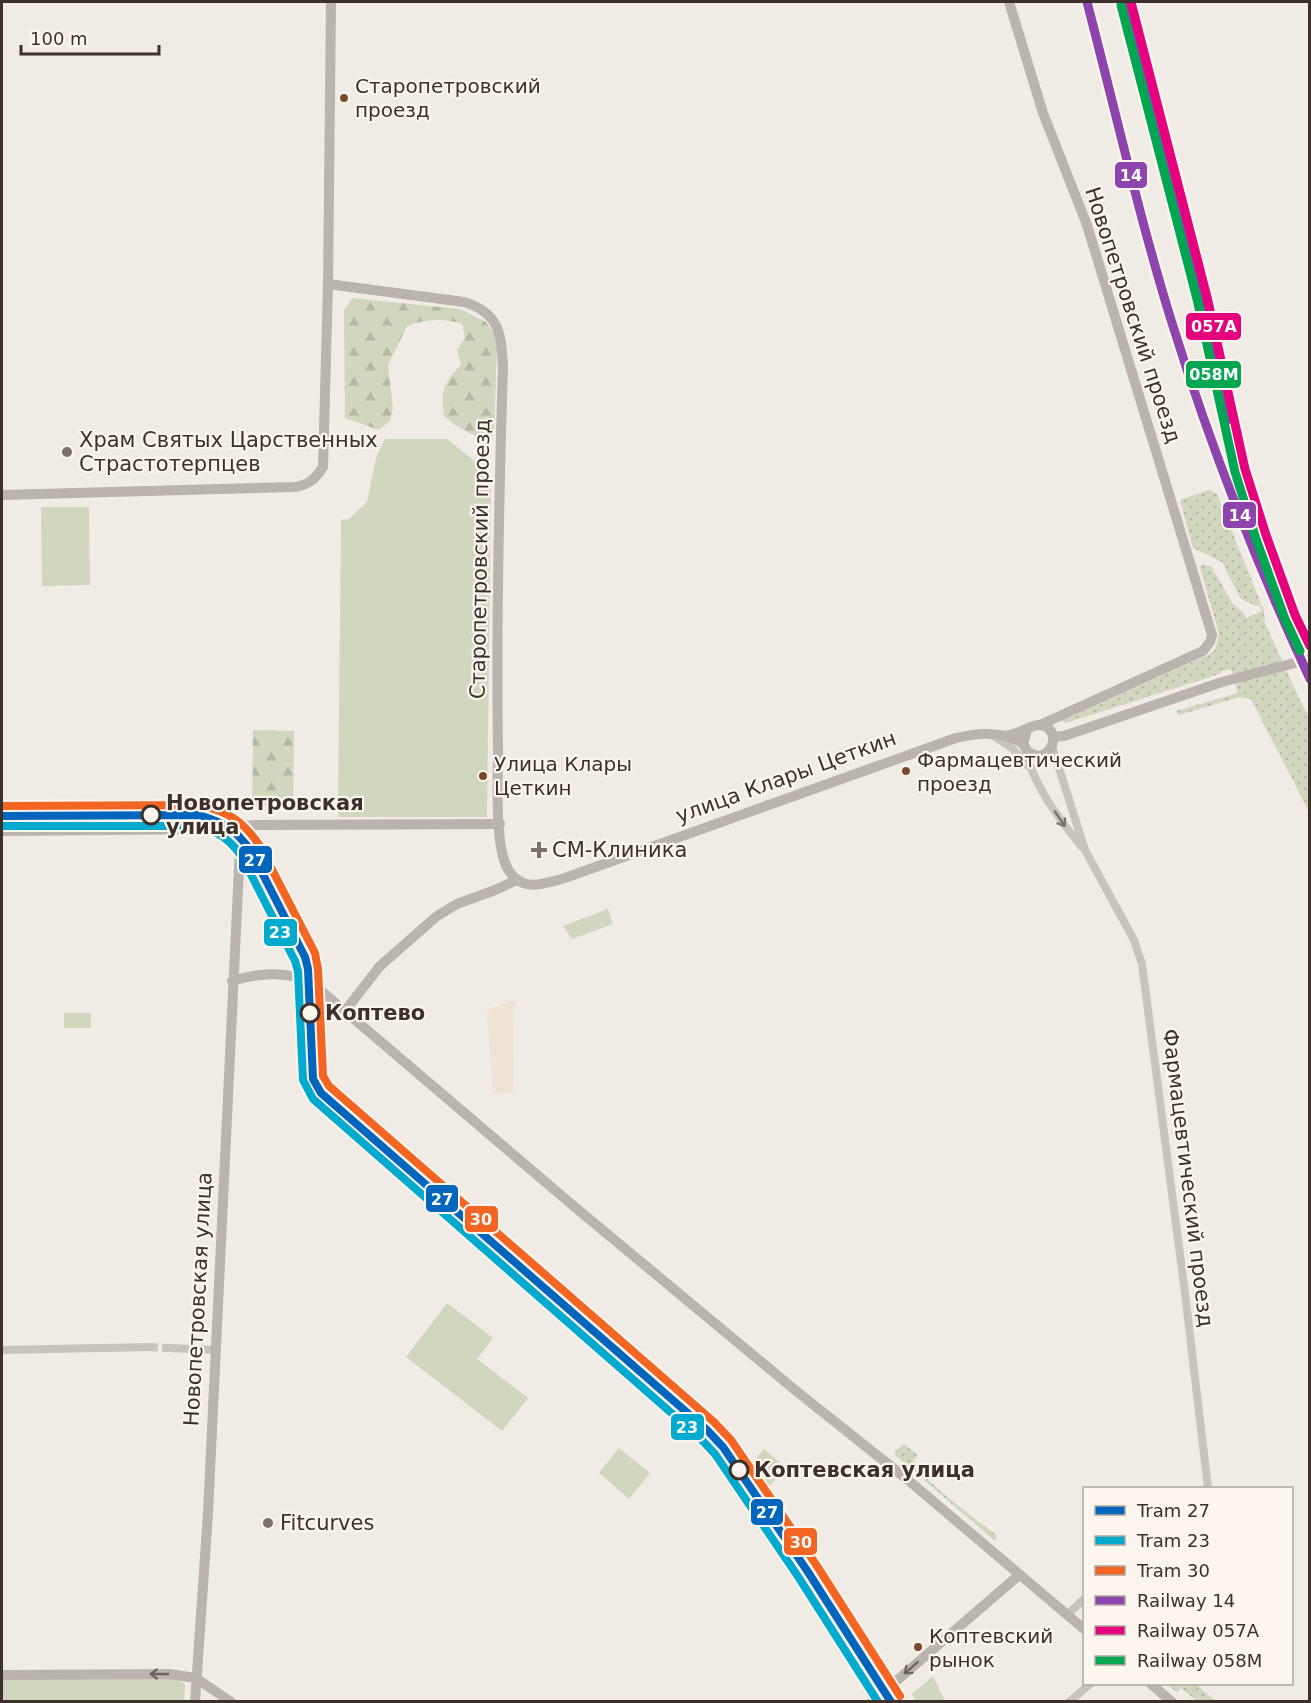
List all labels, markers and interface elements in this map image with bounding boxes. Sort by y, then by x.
scale bar [21,18,159,56]
text: 100 m [30,28,88,49]
place label: Старопетровский проезд [355,74,541,122]
marker: Старопетровский проезд [338,92,350,104]
line badge: 14 [1114,161,1148,189]
text: 14 [1120,166,1142,185]
street label: Новопетровский проезд [1080,184,1186,446]
line badge: 057А [1185,312,1242,341]
text: 057А [1191,317,1238,336]
line badge: 058М [1185,360,1242,389]
text: 058М [1189,365,1239,384]
street label: Старопетровский проезд [466,419,494,699]
place label: Храм Святых Царственных Страстотерпцев [79,428,378,476]
marker: Храм Святых Царственных Страстотерпцев [60,445,74,459]
line badge: 14 [1222,501,1257,529]
text: 14 [1229,506,1251,525]
street label: улица Клары Цеткин [673,726,899,828]
place label: Фармацевтический проезд [917,748,1122,796]
place label: Улица Клары Цеткин [494,752,632,800]
marker: Фармацевтический проезд [900,765,912,777]
marker: Улица Клары Цеткин [477,770,489,782]
place label: Новопетровская улица [166,791,364,839]
marker: Новопетровская улица [141,805,161,825]
one-way arrow [1054,810,1067,827]
place label: СМ-Клиника [552,838,687,862]
marker: СМ-Клиника [530,841,548,859]
line badge: 27 [238,845,273,874]
text: 27 [244,851,266,870]
line badge: 23 [263,918,298,947]
text: 23 [269,923,291,942]
place label: Коптево [325,1001,425,1025]
marker: Коптево [300,1003,320,1023]
street label: Фармацевтический проезд [1158,1027,1218,1329]
street label: Новопетровская улица [179,1171,217,1427]
line badge: 27 [425,1184,459,1213]
text: 27 [431,1190,453,1209]
line badge: 30 [464,1205,499,1233]
text: 30 [470,1210,492,1229]
line badge: 23 [670,1413,705,1441]
text: 23 [676,1418,698,1437]
place label: Коптевская улица [754,1458,975,1482]
marker: Коптевская улица [729,1460,749,1480]
legend [1083,1487,1293,1685]
line badge: 27 [750,1498,784,1526]
text: Tram 27 [1136,1500,1210,1521]
text: 27 [756,1503,778,1522]
place label: Fitcurves [280,1511,374,1535]
marker: Fitcurves [261,1516,275,1530]
line badge: 30 [783,1527,818,1556]
text: Tram 23 [1136,1530,1210,1551]
text: 30 [790,1533,812,1552]
text: Tram 30 [1136,1560,1210,1581]
text: Railway 14 [1137,1590,1235,1611]
text: Railway 057А [1137,1620,1260,1641]
place label: Коптевский рынок [929,1624,1053,1672]
marker: Коптевский рынок [912,1641,924,1653]
text: Railway 058М [1137,1650,1262,1671]
one-way arrow [904,1661,919,1675]
one-way arrow [150,1668,170,1680]

